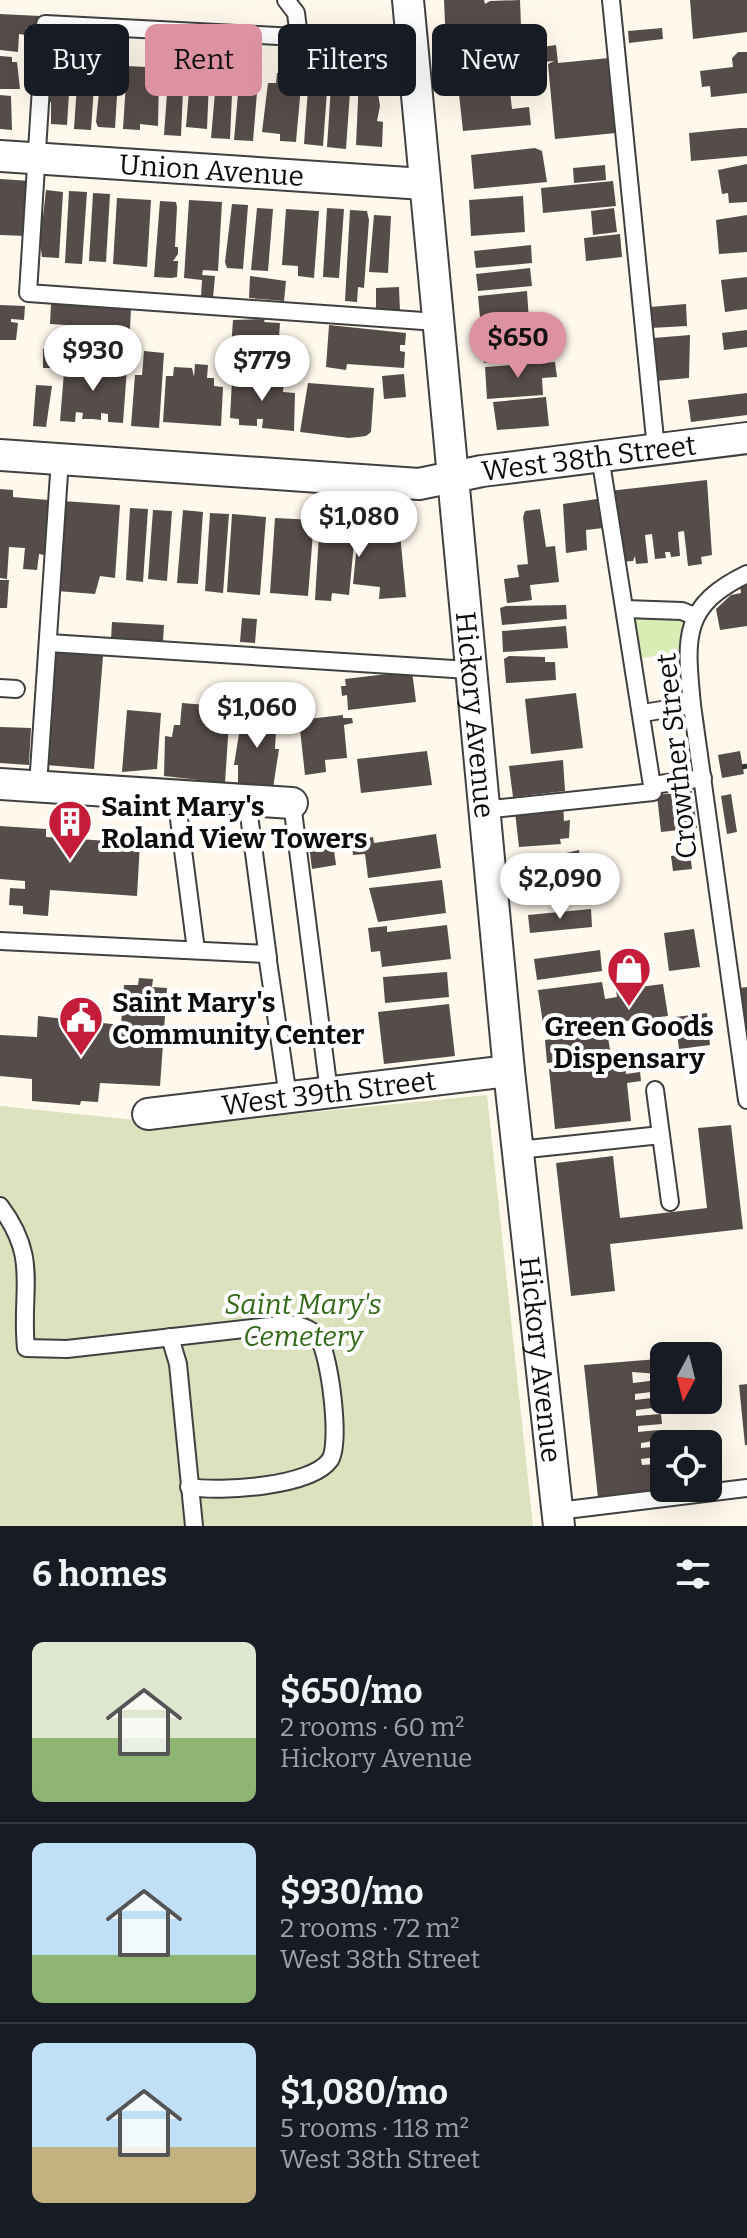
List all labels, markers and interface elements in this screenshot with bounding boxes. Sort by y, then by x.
chip: Buy [24,24,129,96]
chip: Rent [145,24,262,96]
chip: Filters [278,24,416,96]
chip: New [432,24,547,96]
street label: Union Avenue [118,148,305,193]
pin: $650 [471,312,565,380]
text: $650 [487,322,549,353]
pin: $930 [46,325,140,393]
text: $930 [62,335,124,366]
pin: $779 [215,335,309,403]
text: $779 [233,345,291,376]
street label: West 38th Street [480,428,698,488]
pin: $1,080 [294,491,424,559]
text: $1,080 [319,501,399,532]
street label: Hickory Avenue [449,610,501,820]
street label: Crowther Street [649,651,704,861]
pin: $1,060 [192,682,322,750]
text: $1,060 [217,692,297,723]
place label: Saint Mary's Roland View Towers [101,790,367,855]
building icon: Saint Mary's Roland View Towers [46,798,94,861]
pin: $2,090 [495,853,625,921]
text: $2,090 [518,863,602,894]
shop icon: Green Goods Dispensary [605,945,653,1008]
place label: Saint Mary's Community Center [112,986,364,1051]
public building icon: Saint Mary's Community Center [57,994,105,1057]
place label: Green Goods Dispensary [544,1010,714,1075]
street label: West 39th Street [220,1064,438,1122]
street label: Hickory Avenue [512,1255,568,1464]
park label: Saint Mary's Cemetery [224,1288,382,1353]
north arrow [650,1342,722,1414]
map controls [650,1342,722,1502]
button: locate [650,1430,722,1502]
icon: filters [671,1552,715,1596]
text: 6 homes [32,1554,167,1595]
text: $650/mo [280,1671,423,1712]
icon: home [96,1674,192,1770]
text: 2 rooms · 60 m² [280,1712,464,1743]
text: Hickory Avenue [280,1743,472,1774]
text: $930/mo [280,1872,424,1913]
icon: home [96,1875,192,1971]
text: 2 rooms · 72 m² [280,1913,460,1944]
text: West 38th Street [280,1944,480,1975]
text: $1,080/mo [280,2072,448,2113]
icon: home [96,2075,192,2171]
text: 5 rooms · 118 m² [280,2113,469,2144]
text: West 38th Street [280,2144,480,2175]

